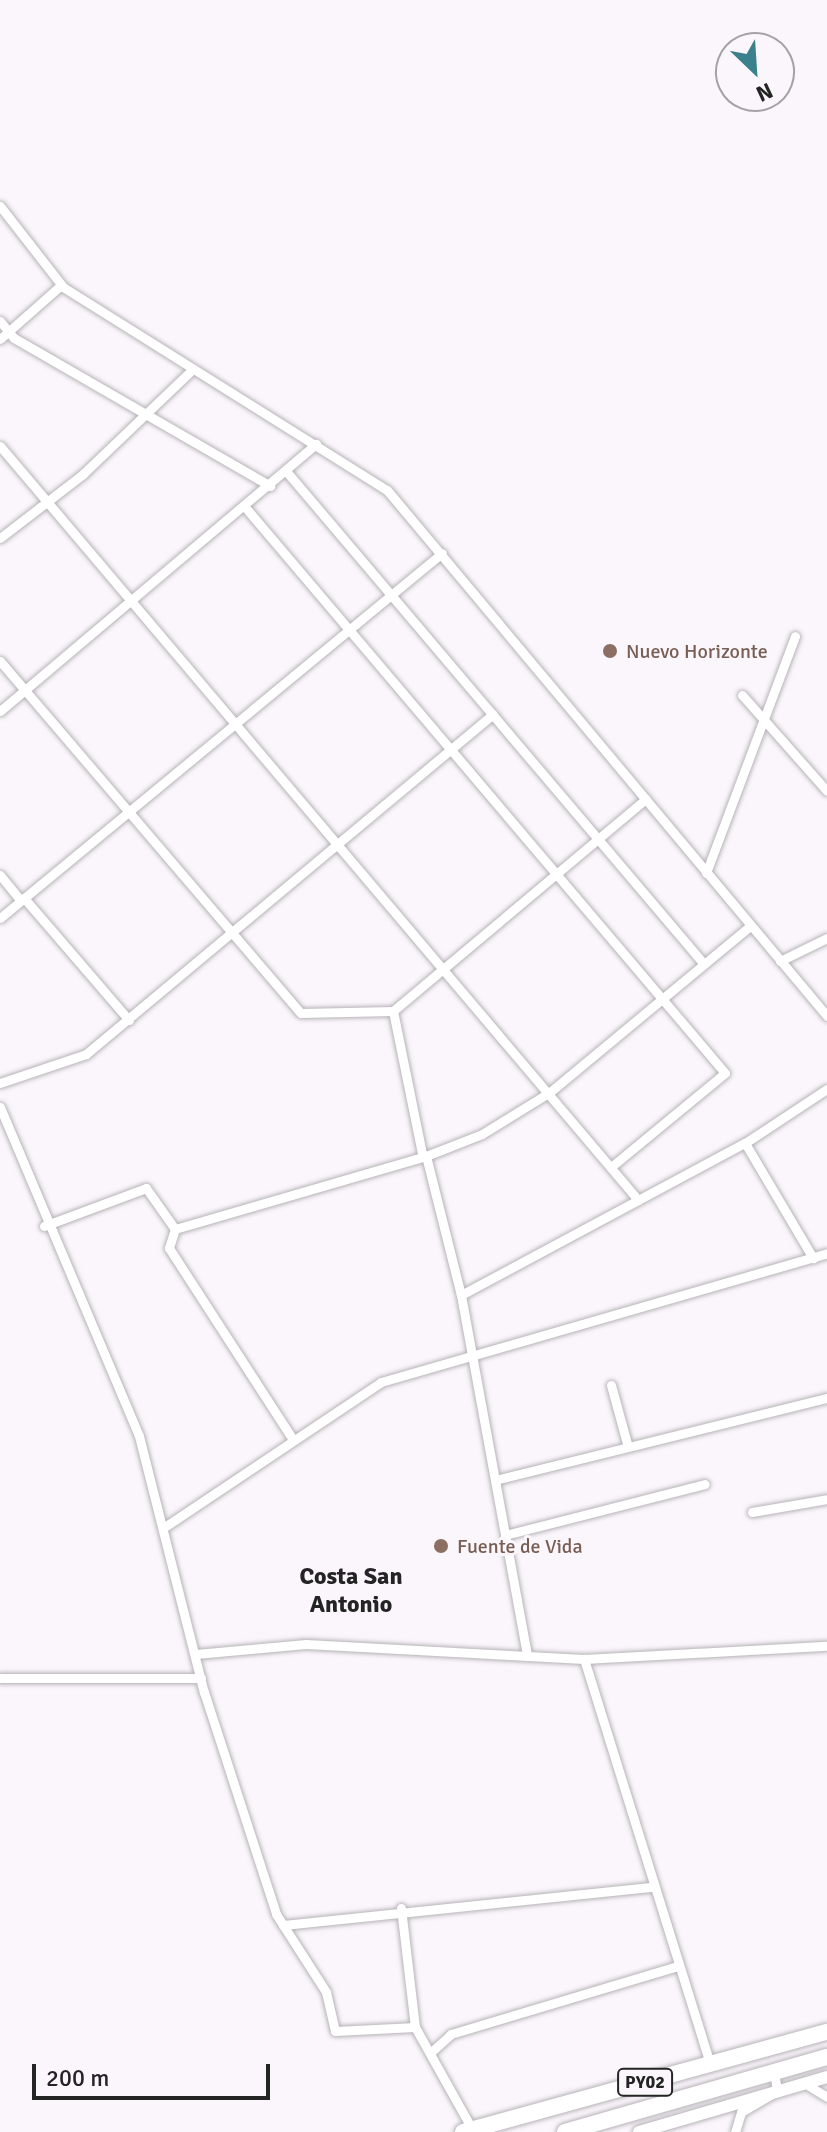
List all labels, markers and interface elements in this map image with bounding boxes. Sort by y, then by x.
north arrow [715,32,795,112]
text: N [752,77,777,108]
place label: Nuevo Horizonte [626,639,768,663]
marker: Nuevo Horizonte [601,642,619,660]
place label: Fuente de Vida [457,1534,583,1558]
marker: Fuente de Vida [432,1537,450,1555]
district label: Costa San Antonio [299,1563,403,1619]
scale bar [36,2048,274,2098]
text: 200 m [46,2063,109,2093]
road number: PY02 [617,2068,673,2096]

